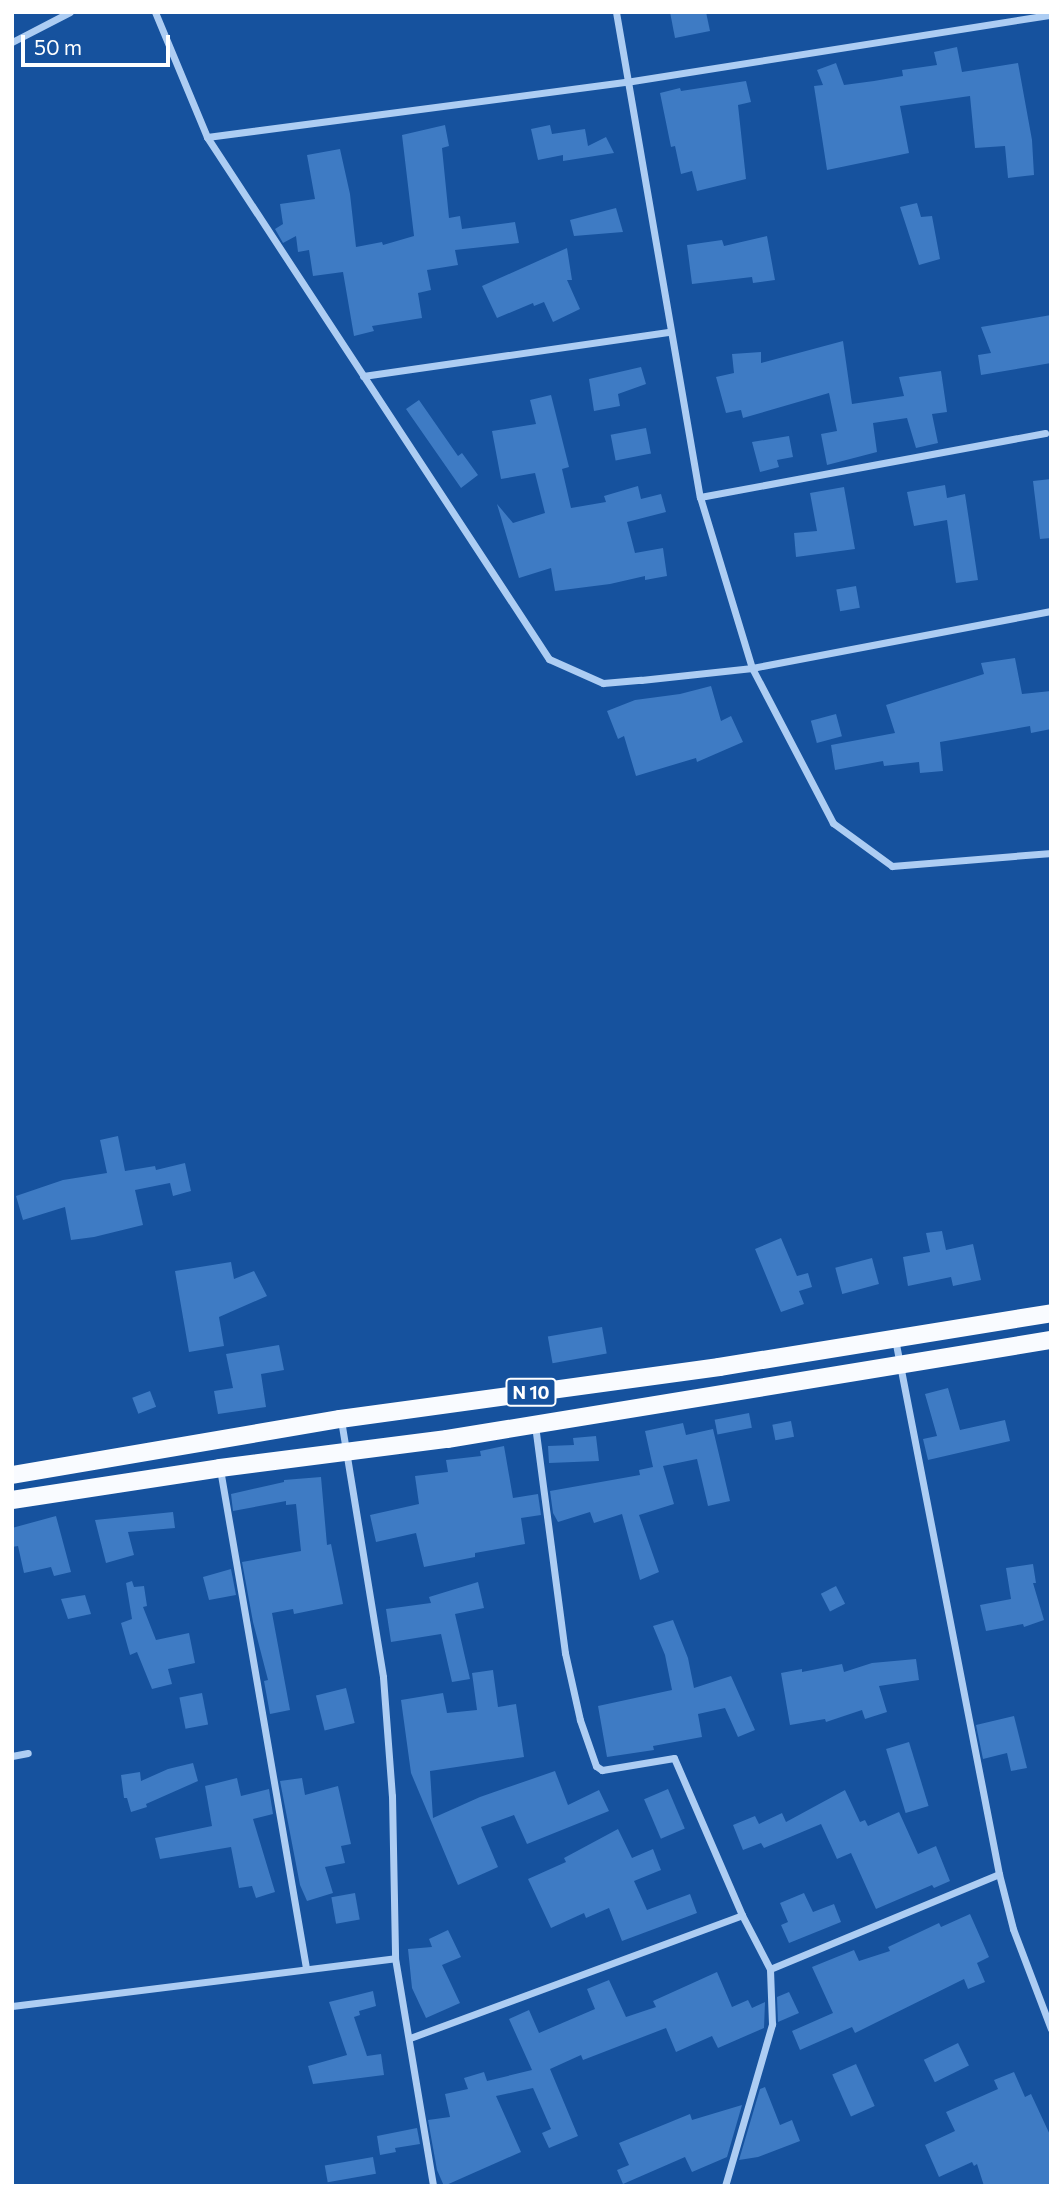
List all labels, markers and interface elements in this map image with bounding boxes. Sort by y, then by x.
scale bar [24,21,173,65]
text: 50 m [34,34,82,59]
road number: N 10 [505,1378,557,1406]

